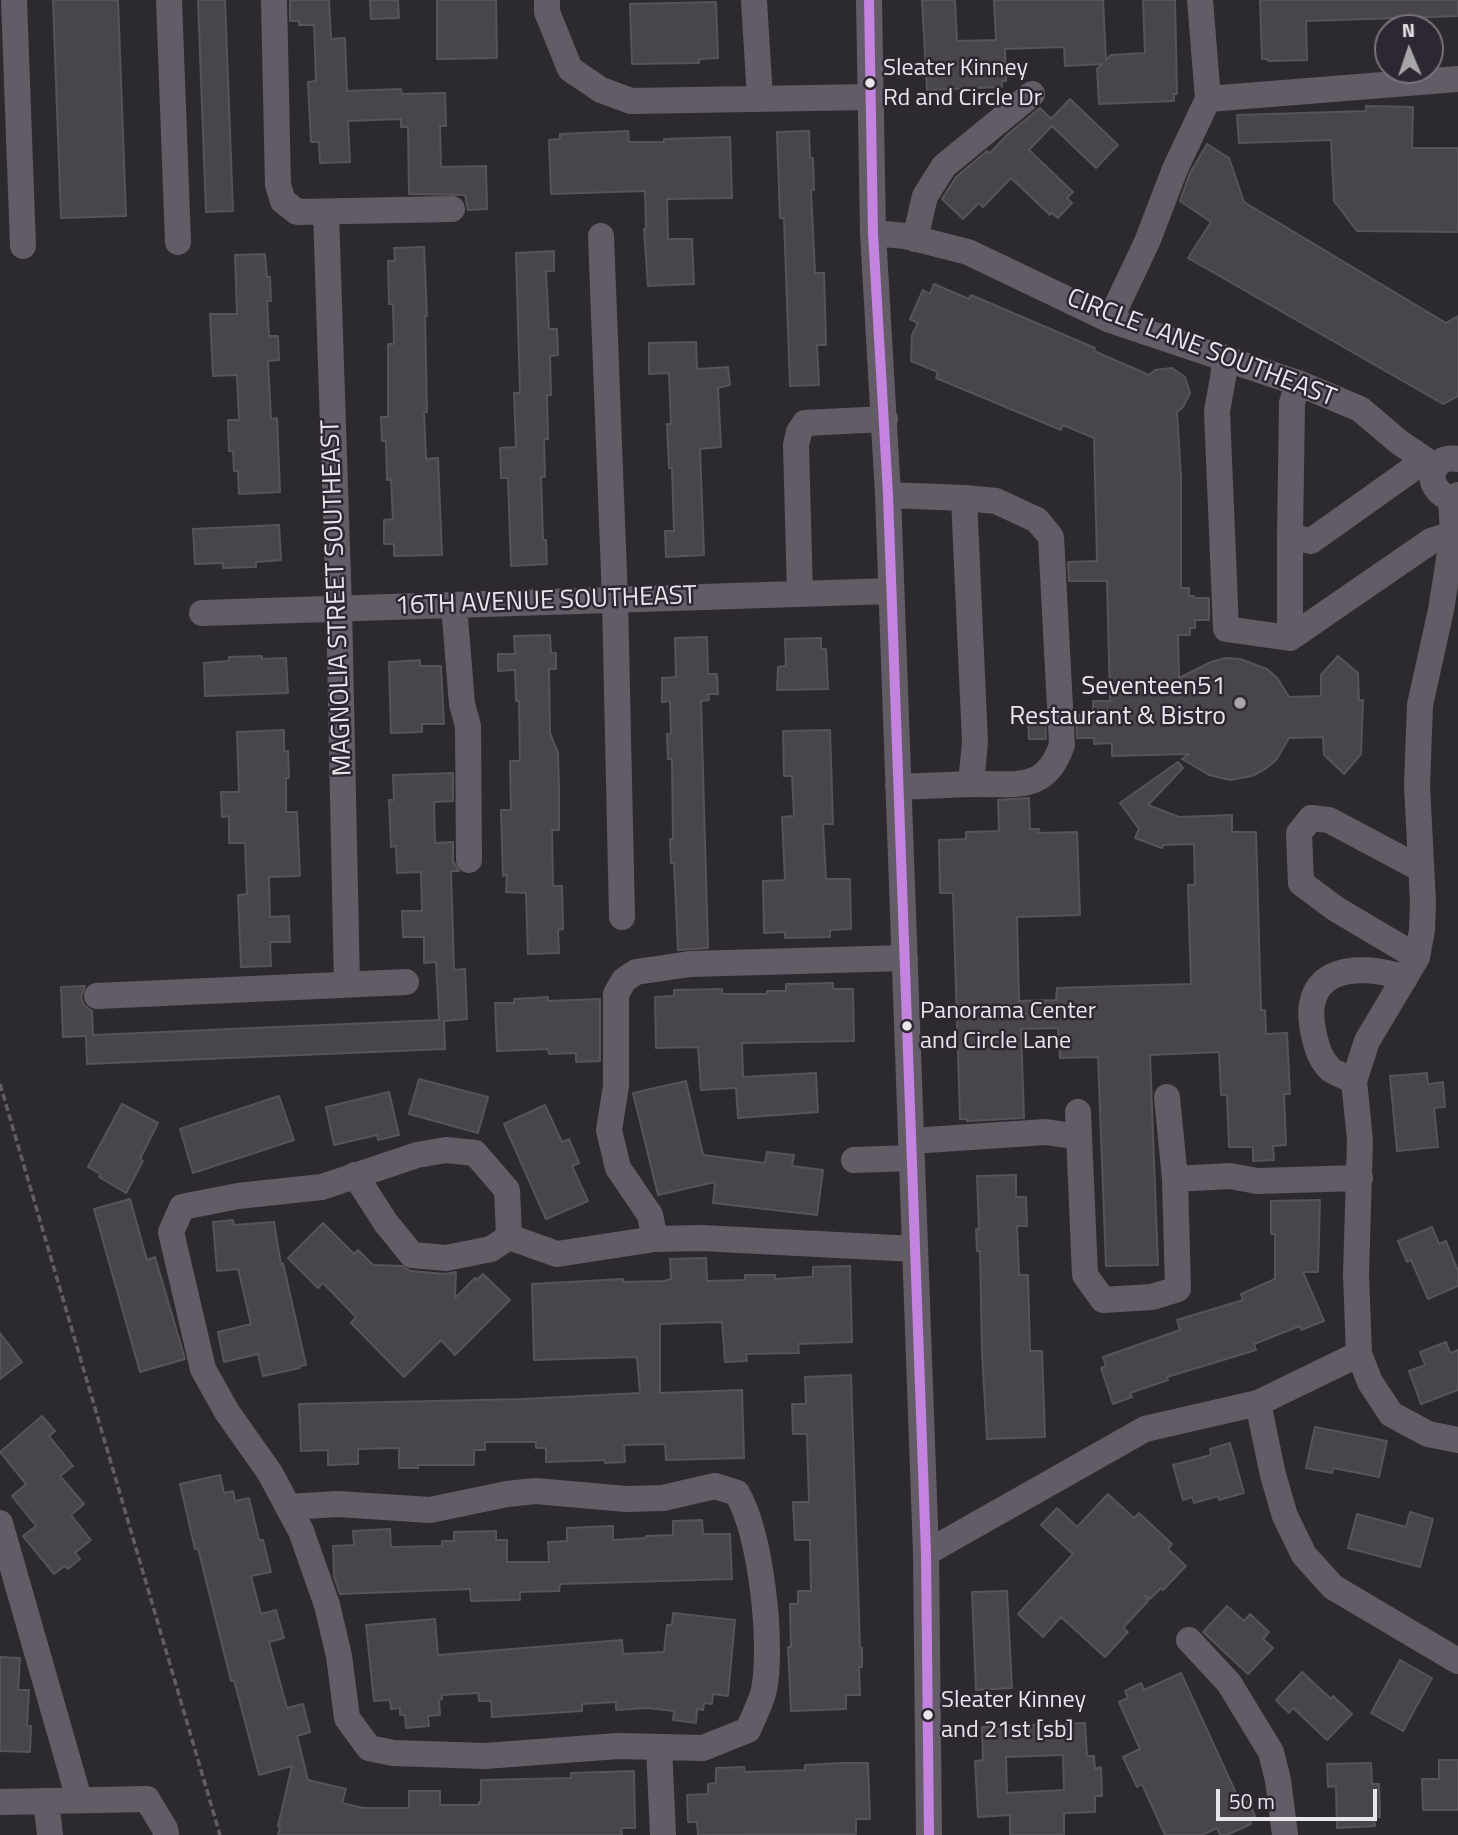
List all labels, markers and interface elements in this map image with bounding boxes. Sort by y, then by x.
north arrow [1374,14,1444,84]
text: N [1401,15,1415,44]
place label: Sleater Kinney Rd and Circle Dr [883,55,1042,111]
marker: Sleater Kinney Rd and Circle Dr [863,76,877,90]
street label: CIRCLE LANE SOUTHEAST [1062,283,1340,415]
street label: MAGNOLIA STREET SOUTHEAST [316,419,360,777]
street label: 16TH AVENUE SOUTHEAST [395,581,697,623]
place label: Seventeen51 Restaurant & Bistro [1009,672,1226,734]
marker: Seventeen51 Restaurant & Bistro [1232,695,1248,711]
place label: Panorama Center and Circle Lane [920,998,1096,1054]
marker: Panorama Center and Circle Lane [900,1019,914,1033]
place label: Sleater Kinney and 21st [sb] [941,1687,1086,1743]
marker: Sleater Kinney and 21st [sb] [921,1708,935,1722]
scale bar [1220,1776,1381,1820]
text: 50 m [1229,1785,1275,1817]

